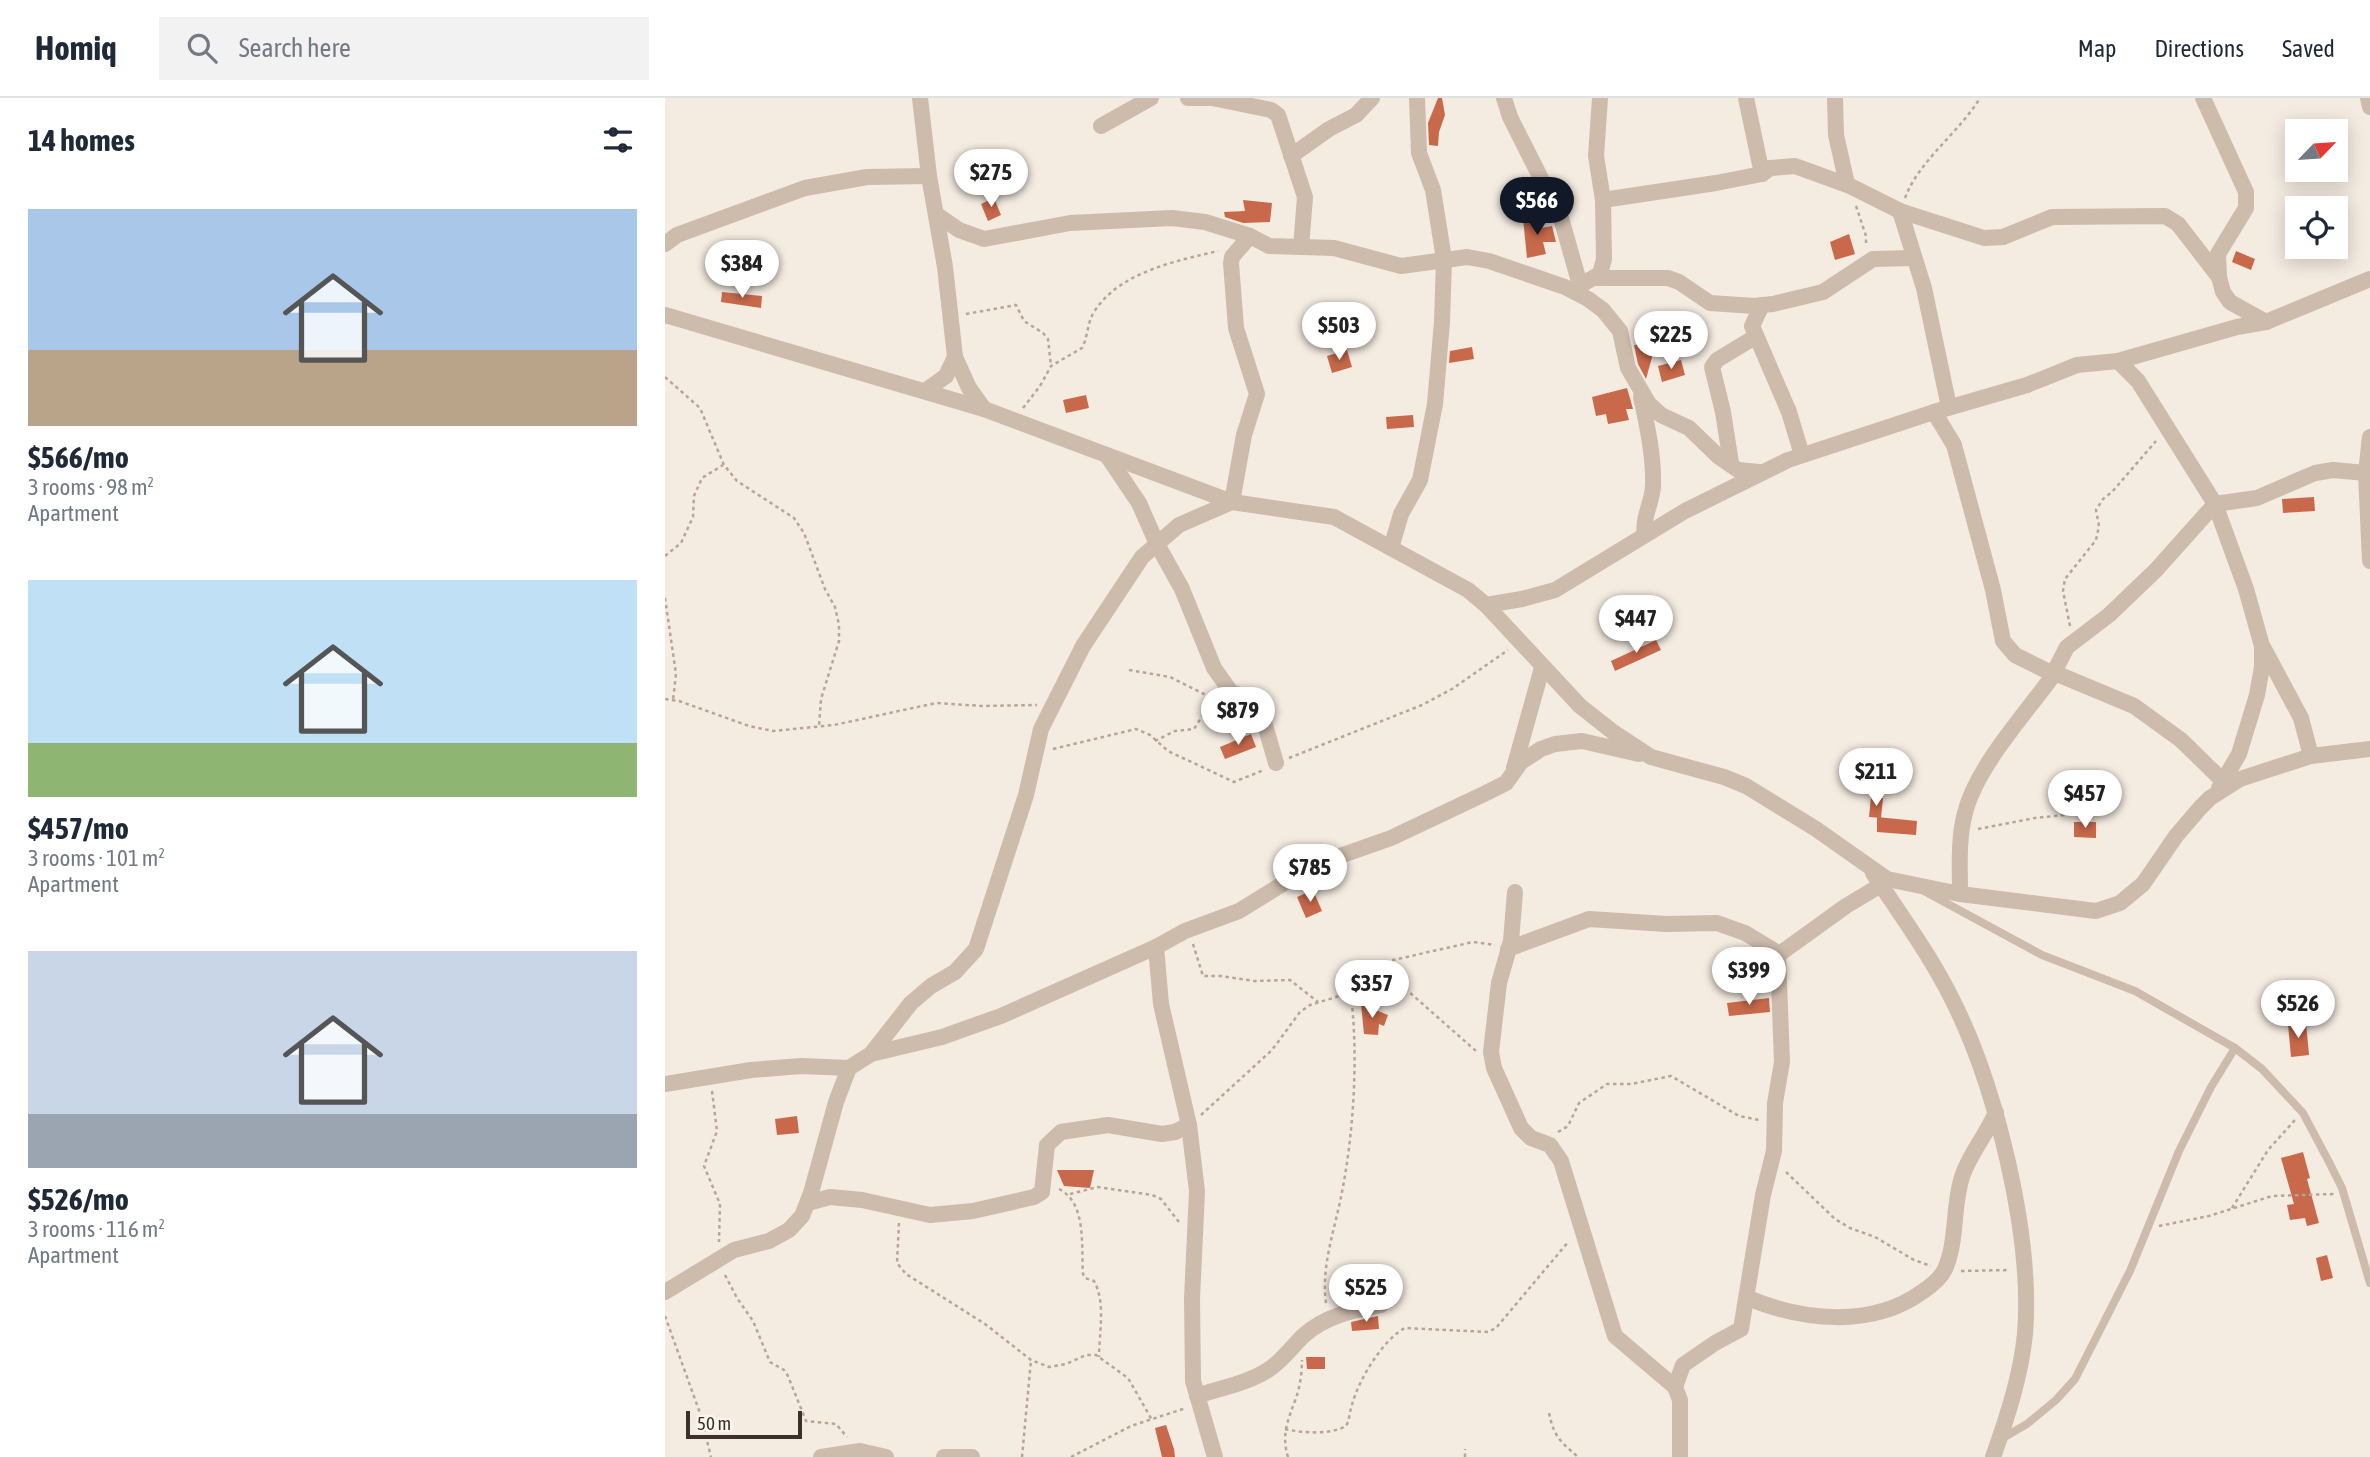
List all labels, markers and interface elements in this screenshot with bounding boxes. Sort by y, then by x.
search box [159,17,649,80]
text: Homiq [35,29,117,67]
icon: search [183,29,221,67]
text: Search here [239,33,351,63]
text: Map [2078,35,2116,62]
text: Directions [2154,35,2244,62]
text: Saved [2282,35,2335,62]
north arrow [2285,119,2349,182]
map controls [2285,119,2348,259]
icon: filters [599,121,637,159]
text: 14 homes [28,123,135,157]
pin: $275 [950,150,1032,209]
text: $275 [970,159,1012,185]
pin: $566 [1496,178,1578,237]
text: $566 [1516,187,1558,213]
button: locate [2285,196,2348,259]
pin: $384 [701,240,783,300]
text: $384 [721,250,763,276]
icon: home [270,255,396,381]
pin: $503 [1298,302,1380,362]
text: $503 [1318,312,1360,338]
pin: $225 [1630,312,1712,371]
text: $225 [1650,321,1692,347]
text: $566/mo [28,440,129,474]
text: 3 rooms · 98 m² [28,474,154,500]
text: Apartment [28,500,119,526]
pin: $447 [1595,596,1677,655]
text: $447 [1615,605,1657,631]
icon: home [270,626,396,752]
pin: $879 [1197,688,1279,747]
text: $879 [1217,697,1259,723]
pin: $211 [1835,748,1917,808]
text: $211 [1855,758,1897,784]
pin: $457 [2044,770,2126,830]
text: $457 [2064,780,2106,806]
text: $457/mo [28,811,129,845]
pin: $785 [1269,844,1351,904]
text: 3 rooms · 101 m² [28,845,165,871]
text: $785 [1289,854,1331,880]
text: Apartment [28,871,119,897]
pin: $399 [1708,948,1790,1007]
text: $399 [1728,957,1770,983]
pin: $357 [1331,960,1413,1020]
text: $357 [1351,970,1393,996]
pin: $526 [2257,981,2339,1040]
text: $526 [2277,990,2319,1016]
icon: home [270,997,396,1123]
text: $526/mo [28,1182,129,1216]
text: 3 rooms · 116 m² [28,1216,165,1242]
text: Apartment [28,1242,119,1268]
pin: $525 [1325,1264,1407,1324]
text: $525 [1345,1274,1387,1300]
scale bar [686,1408,801,1440]
text: 50 m [697,1412,731,1434]

